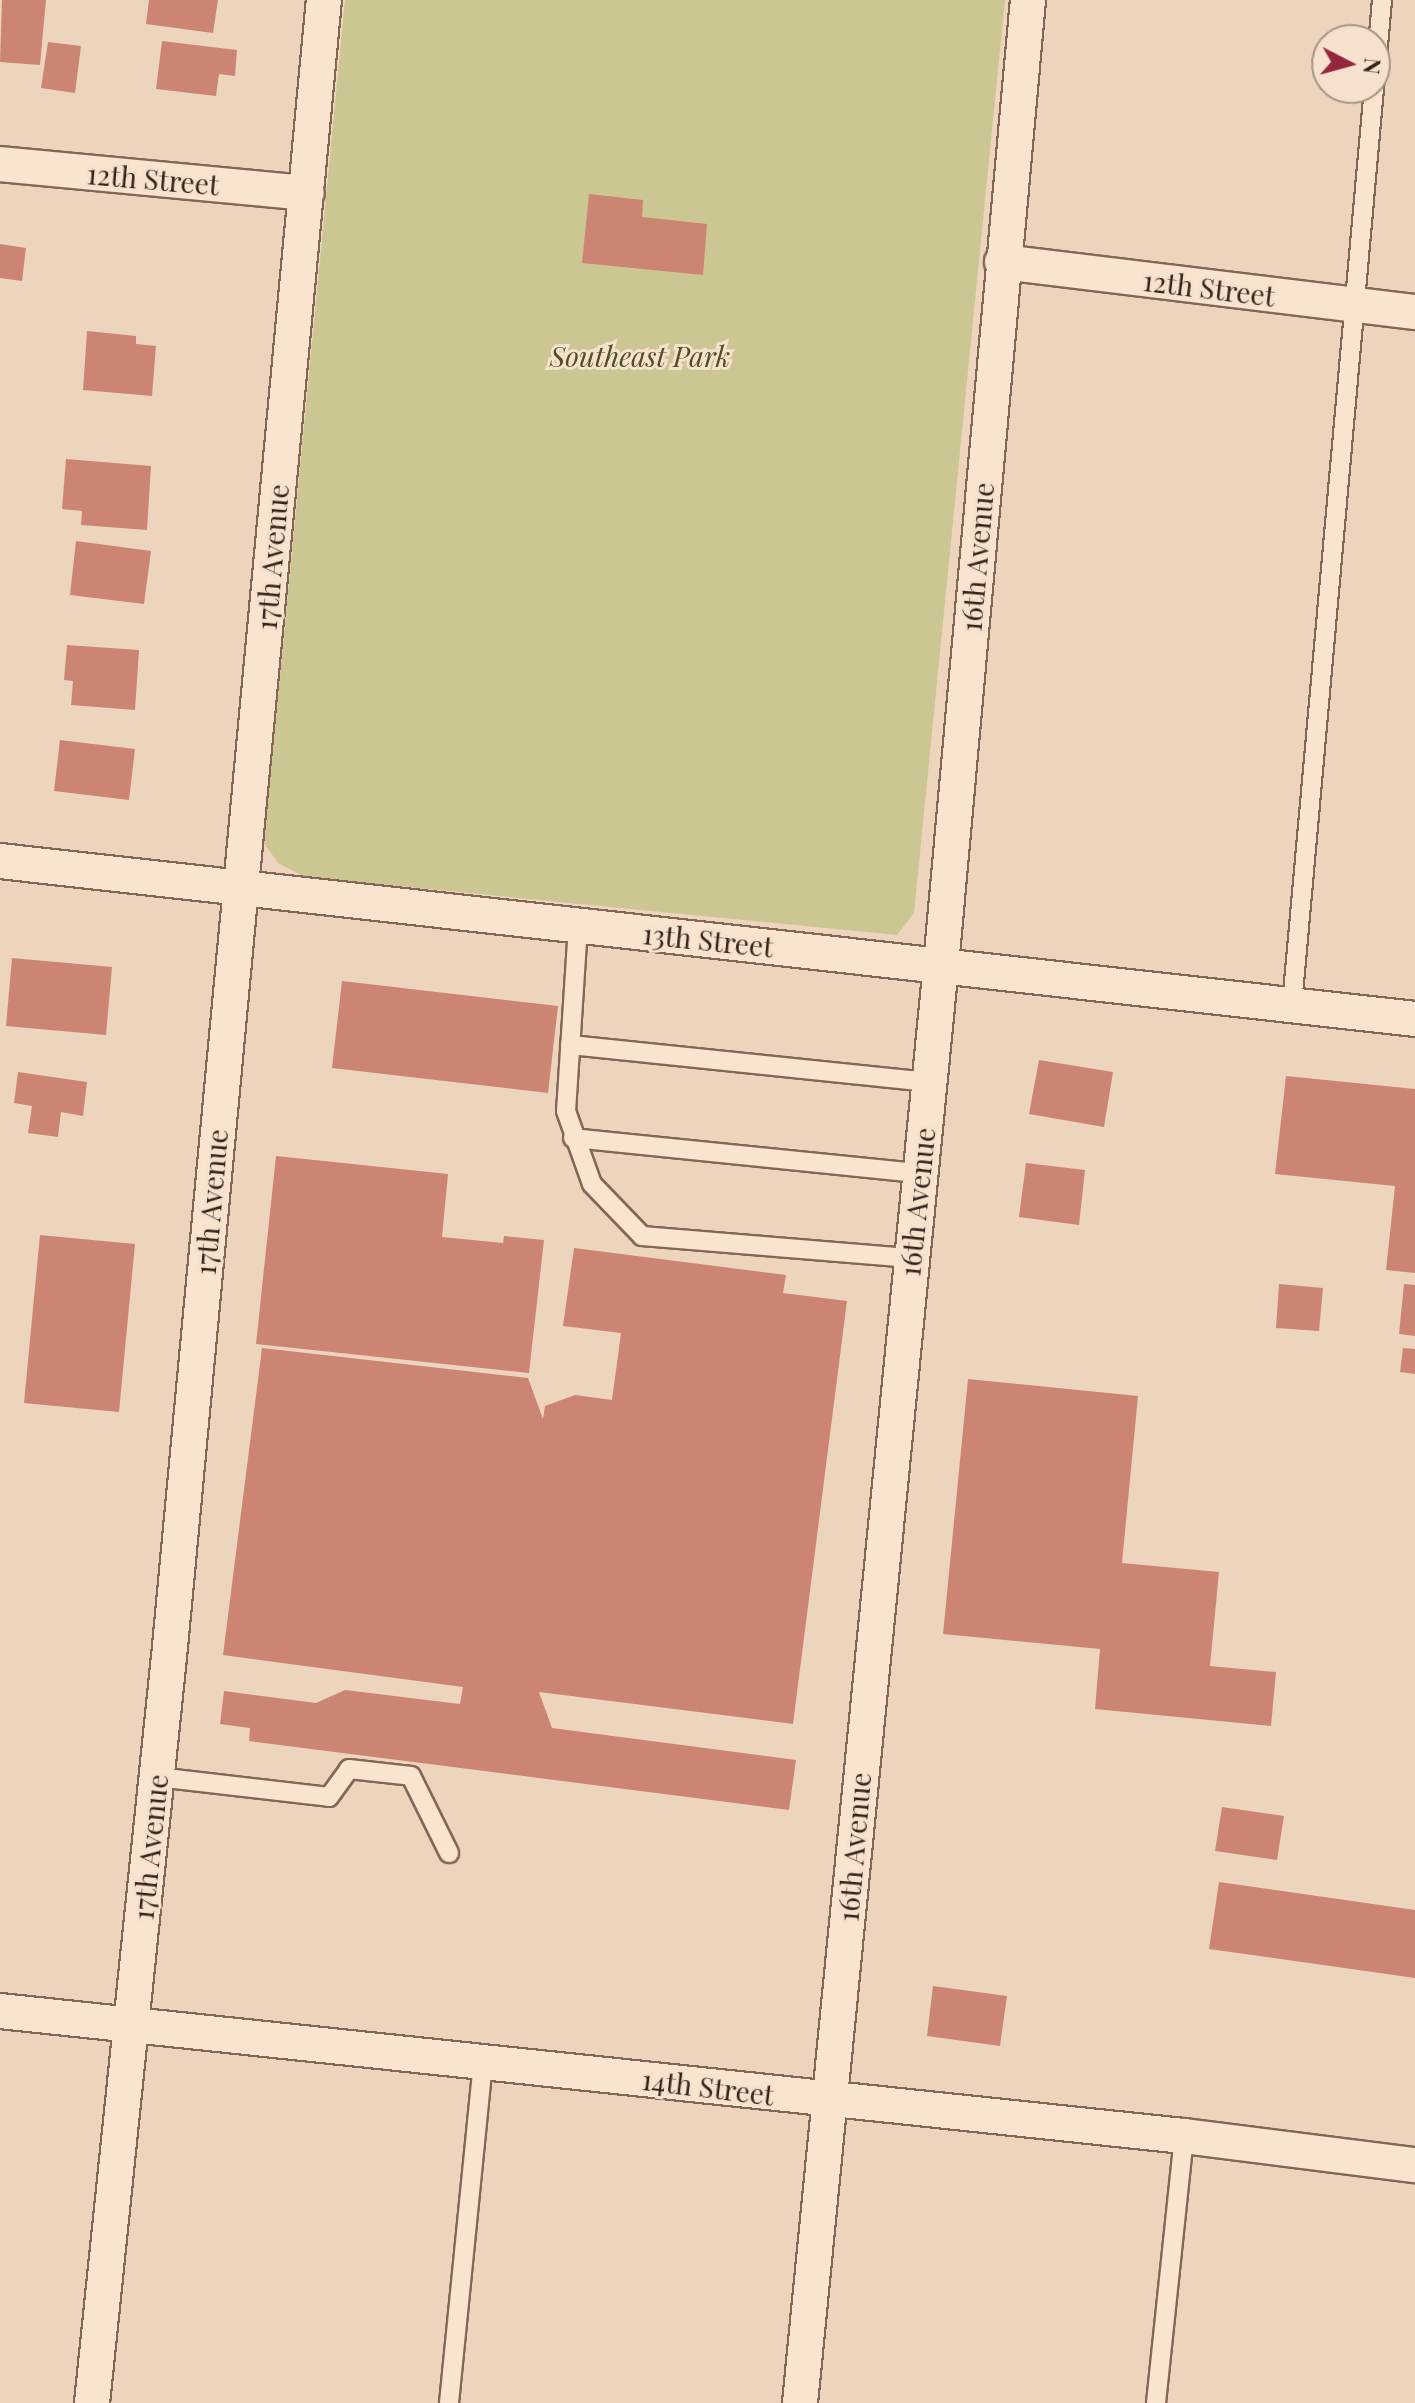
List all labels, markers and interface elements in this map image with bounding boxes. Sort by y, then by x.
north arrow [1311,24,1391,104]
text: N [1357,57,1389,76]
street label: 12th Street [86,156,220,202]
street label: 12th Street [1141,263,1277,313]
park label: Southeast Park [550,339,730,373]
street label: 16th Avenue [954,481,1000,633]
street label: 17th Avenue [249,482,295,632]
street label: 13th Street [641,916,775,964]
street label: 16th Avenue [892,1125,942,1279]
street label: 17th Avenue [188,1127,234,1277]
street label: 16th Avenue [831,1771,877,1923]
street label: 17th Avenue [126,1772,174,1922]
street label: 14th Street [640,2062,776,2112]

